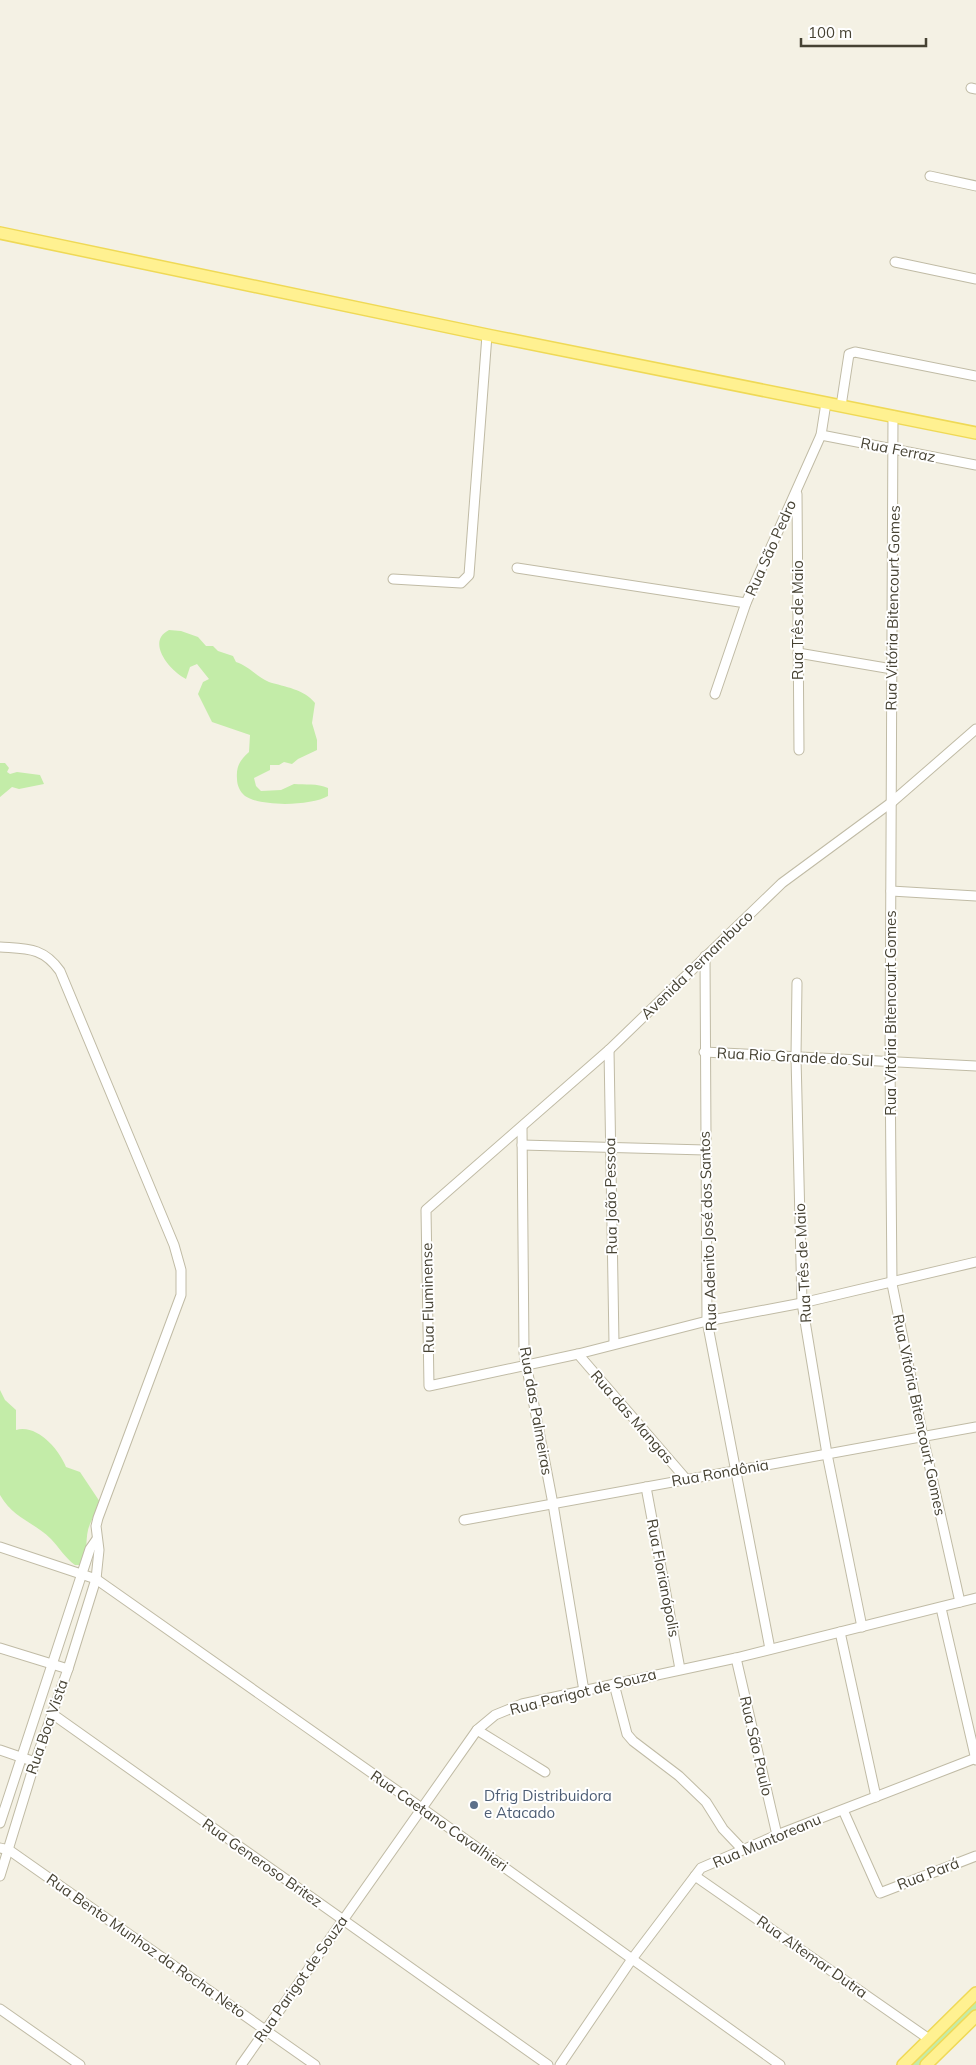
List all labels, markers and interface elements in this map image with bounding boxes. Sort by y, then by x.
scale bar [801,15,926,47]
text: 100 m [808,23,852,42]
street label: Rua Ferraz [859,433,937,466]
street label: Rua São Pedro [741,497,800,599]
street label: Rua Vitória Bitencourt Gomes [881,505,904,711]
street label: Rua Três de Maio [788,560,807,680]
street label: Avenida Pernambuco [637,906,757,1023]
street label: Rua Vitória Bitencourt Gomes [881,910,900,1116]
street label: Rua Rio Grande do Sul [716,1043,874,1070]
street label: Rua Adenito José dos Santos [695,1131,720,1331]
street label: Rua João Pessoa [600,1137,621,1255]
street label: Rua Três de Maio [790,1203,815,1323]
street label: Rua Fluminense [417,1243,438,1354]
street label: Rua Vitória Bitencourt Gomes [889,1312,950,1517]
street label: Rua das Palmeiras [516,1345,557,1477]
street label: Rua das Mangas [587,1366,678,1467]
street label: Rua Rondônia [670,1455,770,1490]
street label: Rua Florianópolis [643,1517,684,1639]
street label: Rua Parigot de Souza [508,1664,658,1719]
street label: Rua Boa Vista [21,1677,72,1777]
street label: Rua São Paulo [736,1694,777,1798]
street label: Rua Caetano Cavalhieri [367,1766,512,1875]
place label: Dfrig Distribuidora e Atacado [484,1786,612,1822]
marker: Dfrig Distribuidora e Atacado [468,1799,480,1811]
street label: Rua Muntoreanu [710,1809,824,1872]
street label: Rua Generoso Britez [199,1814,326,1911]
street label: Rua Pará [894,1853,961,1894]
street label: Rua Bento Munhoz da Rocha Neto [43,1869,250,2022]
street label: Rua Altemar Dutra [753,1911,871,2002]
street label: Rua Parigot de Souza [250,1912,352,2046]

